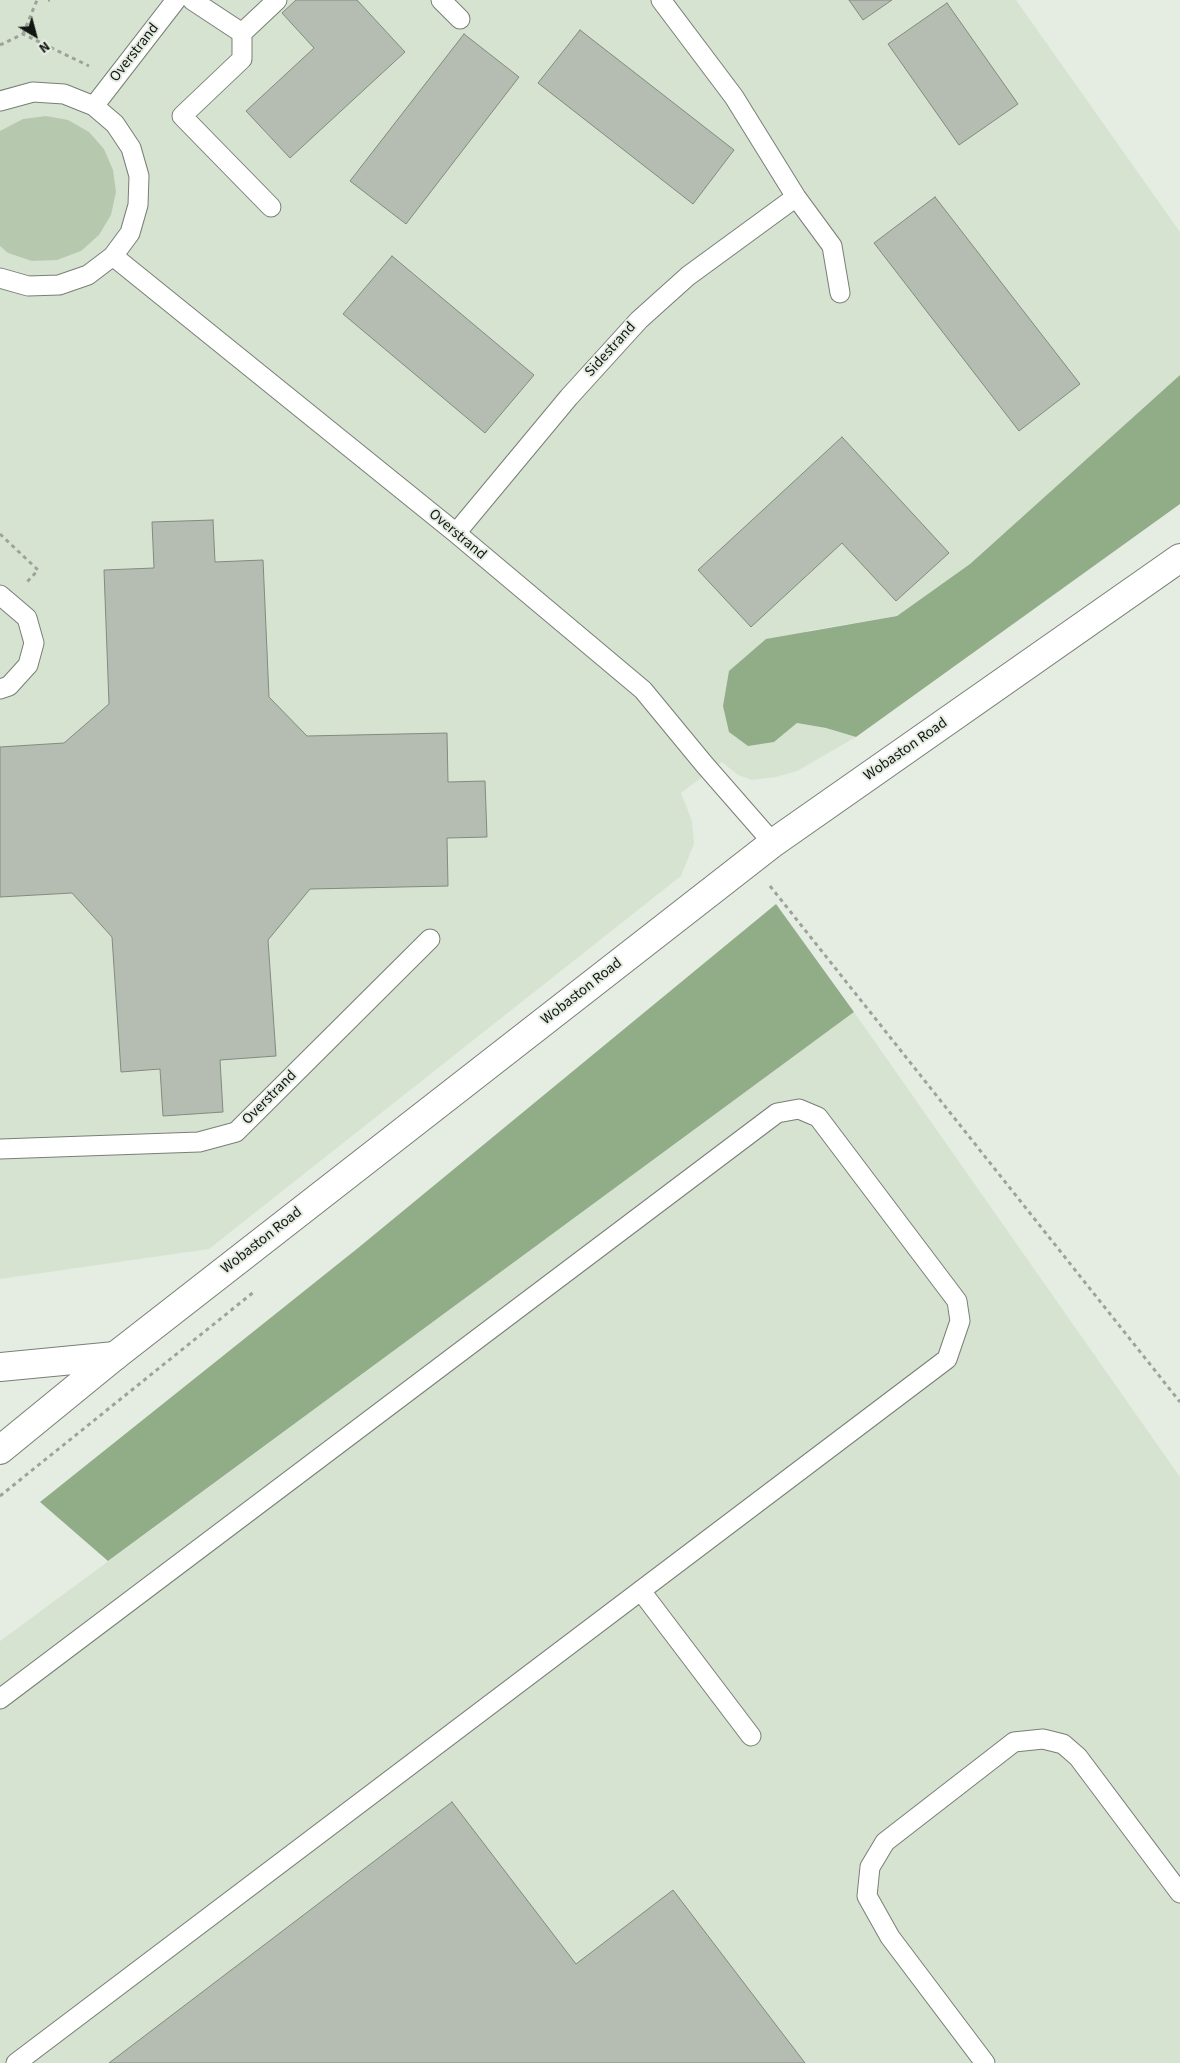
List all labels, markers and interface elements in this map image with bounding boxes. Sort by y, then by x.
north arrow [10,10,60,60]
street label: Overstrand [107,20,163,86]
text: N [34,36,54,58]
street label: Sidestrand [582,319,640,381]
street label: Overstrand [425,506,489,564]
street label: Wobaston Road [861,715,951,785]
street label: Wobaston Road [538,955,626,1029]
street label: Overstrand [239,1067,301,1129]
street label: Wobaston Road [218,1204,306,1278]

